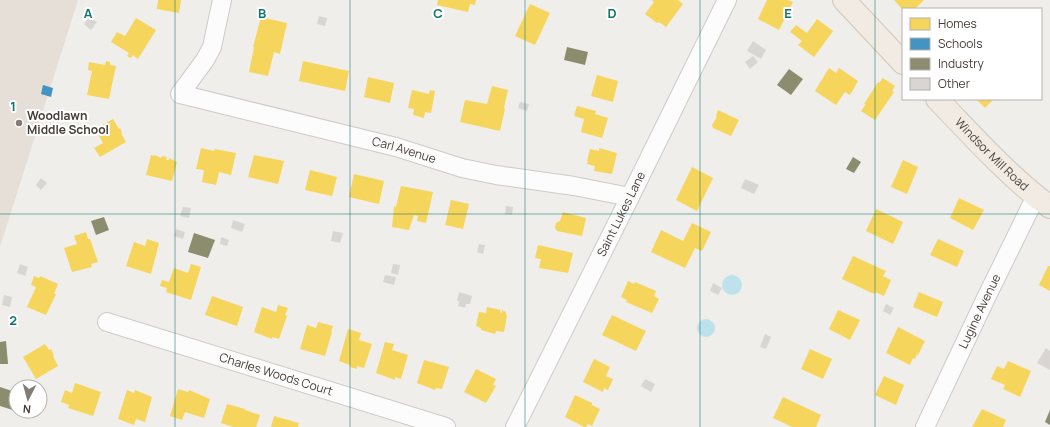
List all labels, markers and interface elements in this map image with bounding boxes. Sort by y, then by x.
text: A [84,4,93,22]
text: B [258,4,266,22]
text: C [433,4,443,22]
text: D [607,4,617,22]
text: E [784,4,792,22]
legend [902,8,1042,100]
text: Homes [938,15,977,32]
text: Schools [938,35,982,52]
text: Industry [938,55,984,72]
text: Other [938,75,971,92]
text: 1 [10,97,16,115]
place label: Woodlawn Middle School [27,107,109,138]
street label: Windsor Mill Road [951,114,1033,195]
marker: Woodlawn Middle School [14,118,24,128]
street label: Carl Avenue [370,132,438,167]
street label: Saint Lukes Lane [593,168,649,259]
street label: Lugine Avenue [954,271,1004,351]
text: 2 [9,311,17,329]
street label: Charles Woods Court [217,348,335,399]
north arrow [8,379,48,419]
text: N [22,402,32,417]

